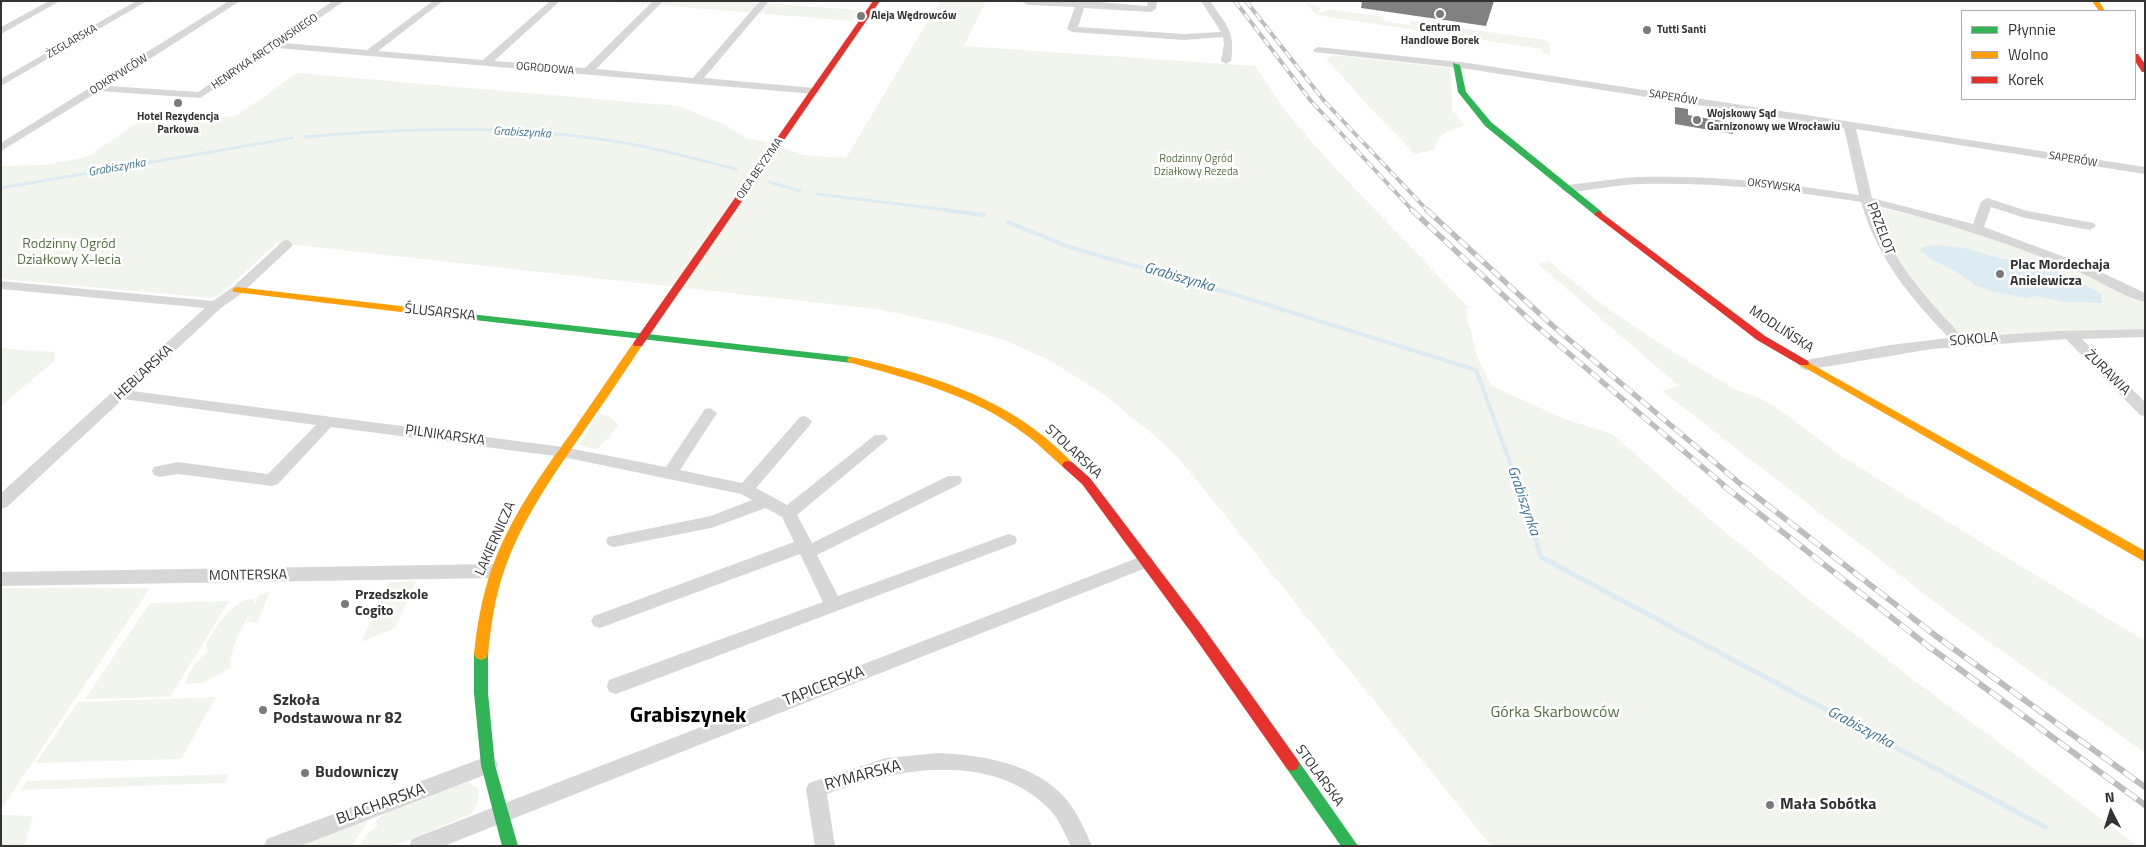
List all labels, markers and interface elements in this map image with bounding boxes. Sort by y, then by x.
marker: Centrum Handlowe Borek [1434,8,1446,20]
place label: Aleja Wędrowców [871,9,956,23]
marker: Aleja Wędrowców [855,10,867,22]
legend [1961,10,2136,100]
street label: HENRYKA ARCTOWSKIEGO [209,11,321,93]
text: Płynnie [2008,18,2056,41]
place label: Centrum Handlowe Borek [1401,21,1479,47]
street label: ŻEGLARSKA [44,22,100,62]
place label: Tutti Santi [1657,23,1706,37]
marker: Tutti Santi [1641,24,1653,36]
text: Wolno [2008,43,2048,66]
street label: ODKRYWCÓW [88,52,150,98]
street label: OGRODOWA [515,60,575,78]
text: Korek [2008,68,2044,91]
street label: SAPERÓW [1648,88,1698,108]
marker: Hotel Rezydencja Parkowa [172,97,184,109]
place label: Wojskowy Sąd Garnizonowy we Wrocławiu [1707,107,1840,133]
place label: Hotel Rezydencja Parkowa [137,110,219,136]
marker: Wojskowy Sąd Garnizonowy we Wrocławiu [1691,114,1703,126]
water label: Grabiszynka [493,124,551,142]
street label: OJCA BEYZYMA [734,136,786,202]
street label: SAPERÓW [2048,150,2098,170]
park label: Rodzinny Ogród Działkowy Rezeda [1154,152,1238,178]
water label: Grabiszynka [87,156,147,180]
street label: OKSYWSKA [1747,176,1801,196]
street label: PRZELOT [1862,200,1898,258]
park label: Rodzinny Ogród Działkowy X-lecia [17,237,121,270]
place label: Plac Mordechaja Anielewicza [2010,258,2110,290]
water label: Grabiszynka [1142,259,1216,297]
marker: Plac Mordechaja Anielewicza [1994,268,2006,280]
street label: ŚLUSARSKA [404,301,476,325]
street label: MODLIŃSKA [1746,303,1816,357]
street label: SOKOLA [1949,330,1999,350]
street label: HEBLARSKA [111,342,177,404]
street label: ŻURAWIA [2081,347,2133,399]
street label: STOLARSKA [1041,421,1105,483]
street label: PILNIKARSKA [404,422,486,450]
water label: Grabiszynka [1503,464,1543,538]
street label: LAKIERNICZA [472,499,520,579]
street label: MONTERSKA [209,567,287,585]
place label: Przedszkole Cogito [355,588,428,620]
marker: Przedszkole Cogito [339,598,351,610]
street label: TAPICERSKA [781,663,867,711]
place label: Szkoła Podstawowa nr 82 [273,691,402,729]
park label: Górka Skarbowców [1490,703,1620,723]
water label: Grabiszynka [1824,703,1896,753]
marker: Szkoła Podstawowa nr 82 [257,704,269,716]
district label: Grabiszynek [630,704,746,730]
street label: STOLARSKA [1291,742,1347,810]
street label: RYMARSKA [823,757,903,795]
place label: Budowniczy [315,763,399,783]
marker: Budowniczy [299,767,311,779]
street label: BLACHARSKA [334,780,428,830]
text: N [2104,786,2115,807]
north arrow [2086,787,2136,837]
place label: Mała Sobótka [1780,795,1876,815]
marker: Mała Sobótka [1764,799,1776,811]

